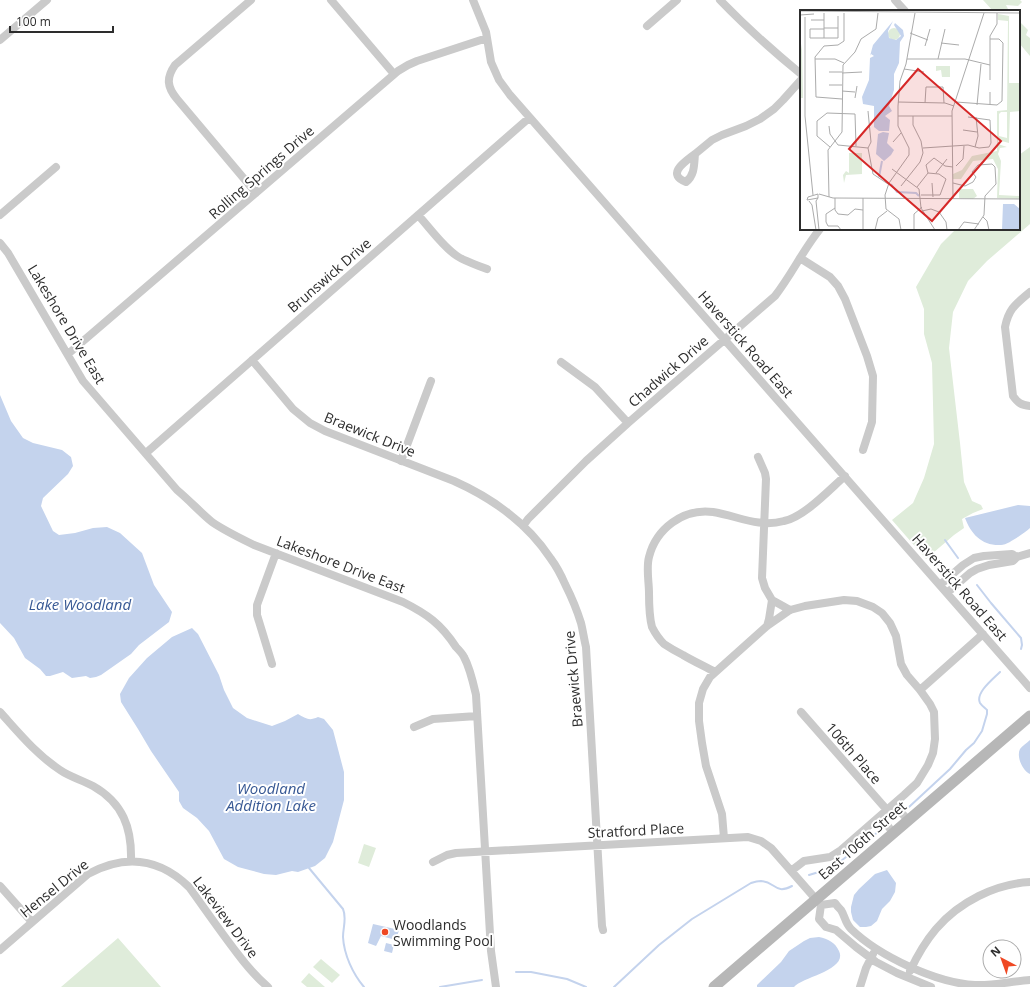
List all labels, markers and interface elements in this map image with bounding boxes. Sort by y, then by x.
scale bar [10,8,113,34]
inset map [800,10,1020,230]
text: 100 m [16,13,51,30]
street label: Rolling Springs Drive [204,121,318,223]
street label: Brunswick Drive [283,233,375,317]
street label: Lakeshore Drive East [24,261,110,387]
street label: Haverstick Road East [694,287,798,401]
street label: Chadwick Drive [624,331,712,411]
street label: Braewick Drive [322,407,419,461]
street label: Haverstick Road East [908,530,1012,644]
street label: Lakeshore Drive East [274,531,408,597]
water label: Lake Woodland [29,594,131,614]
street label: Braewick Drive [559,630,587,728]
street label: 106th Place [822,718,886,788]
water label: Woodland Addition Lake [225,778,316,815]
street label: East 106th Street [814,796,910,884]
street label: Stratford Place [587,818,685,842]
street label: Hensel Drive [16,854,92,921]
street label: Lakeview Drive [189,872,263,962]
place label: Woodlands Swimming Pool [393,915,493,950]
marker: Woodlands Swimming Pool [380,927,390,937]
north arrow [982,939,1022,979]
text: N [987,942,1003,960]

